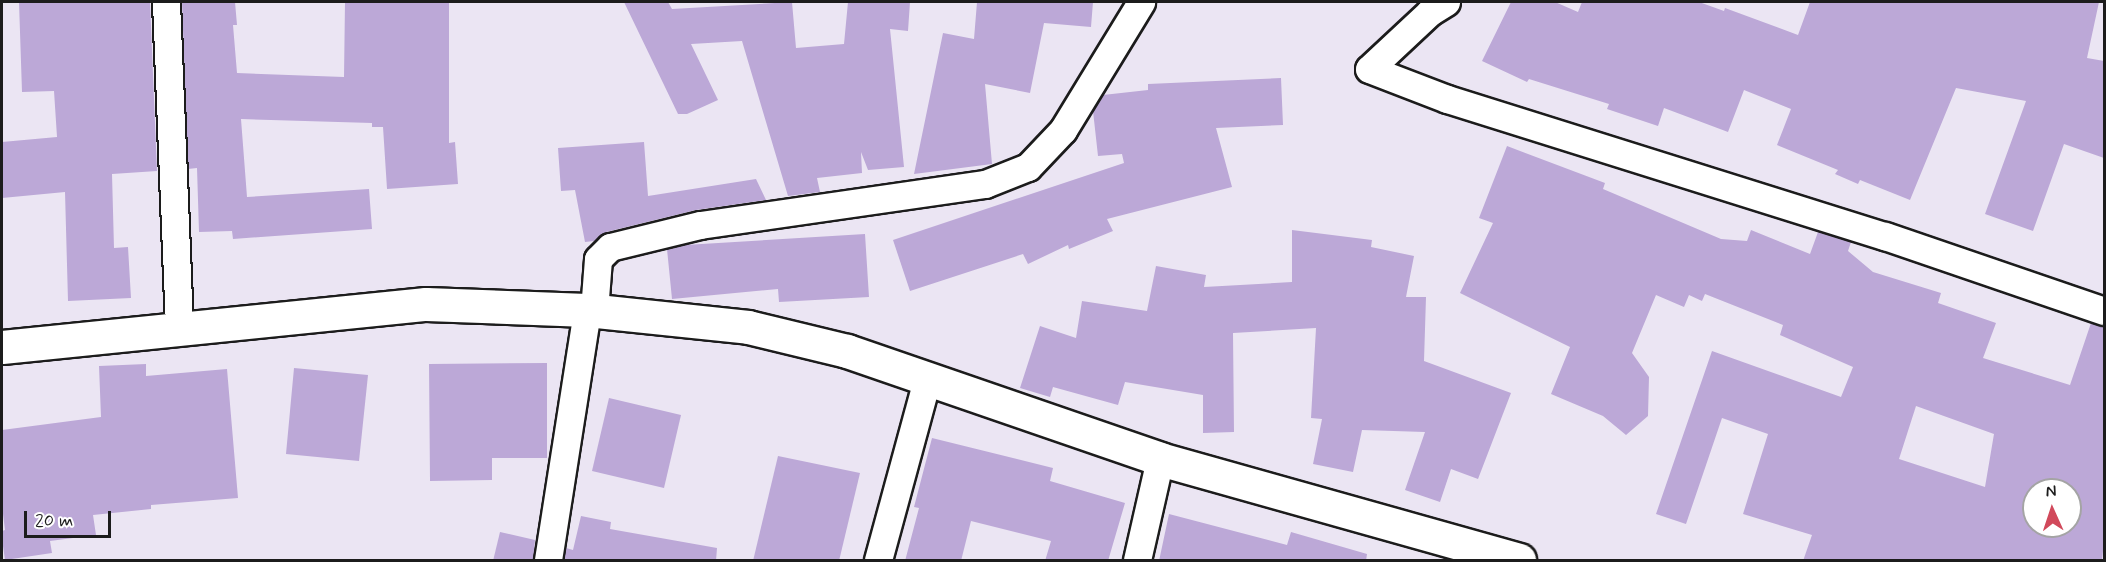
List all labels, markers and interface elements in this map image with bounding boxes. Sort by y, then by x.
north arrow [2022,478,2082,538]
text: N [2045,481,2057,502]
scale bar [27,499,114,537]
text: 20 m [35,509,73,533]

